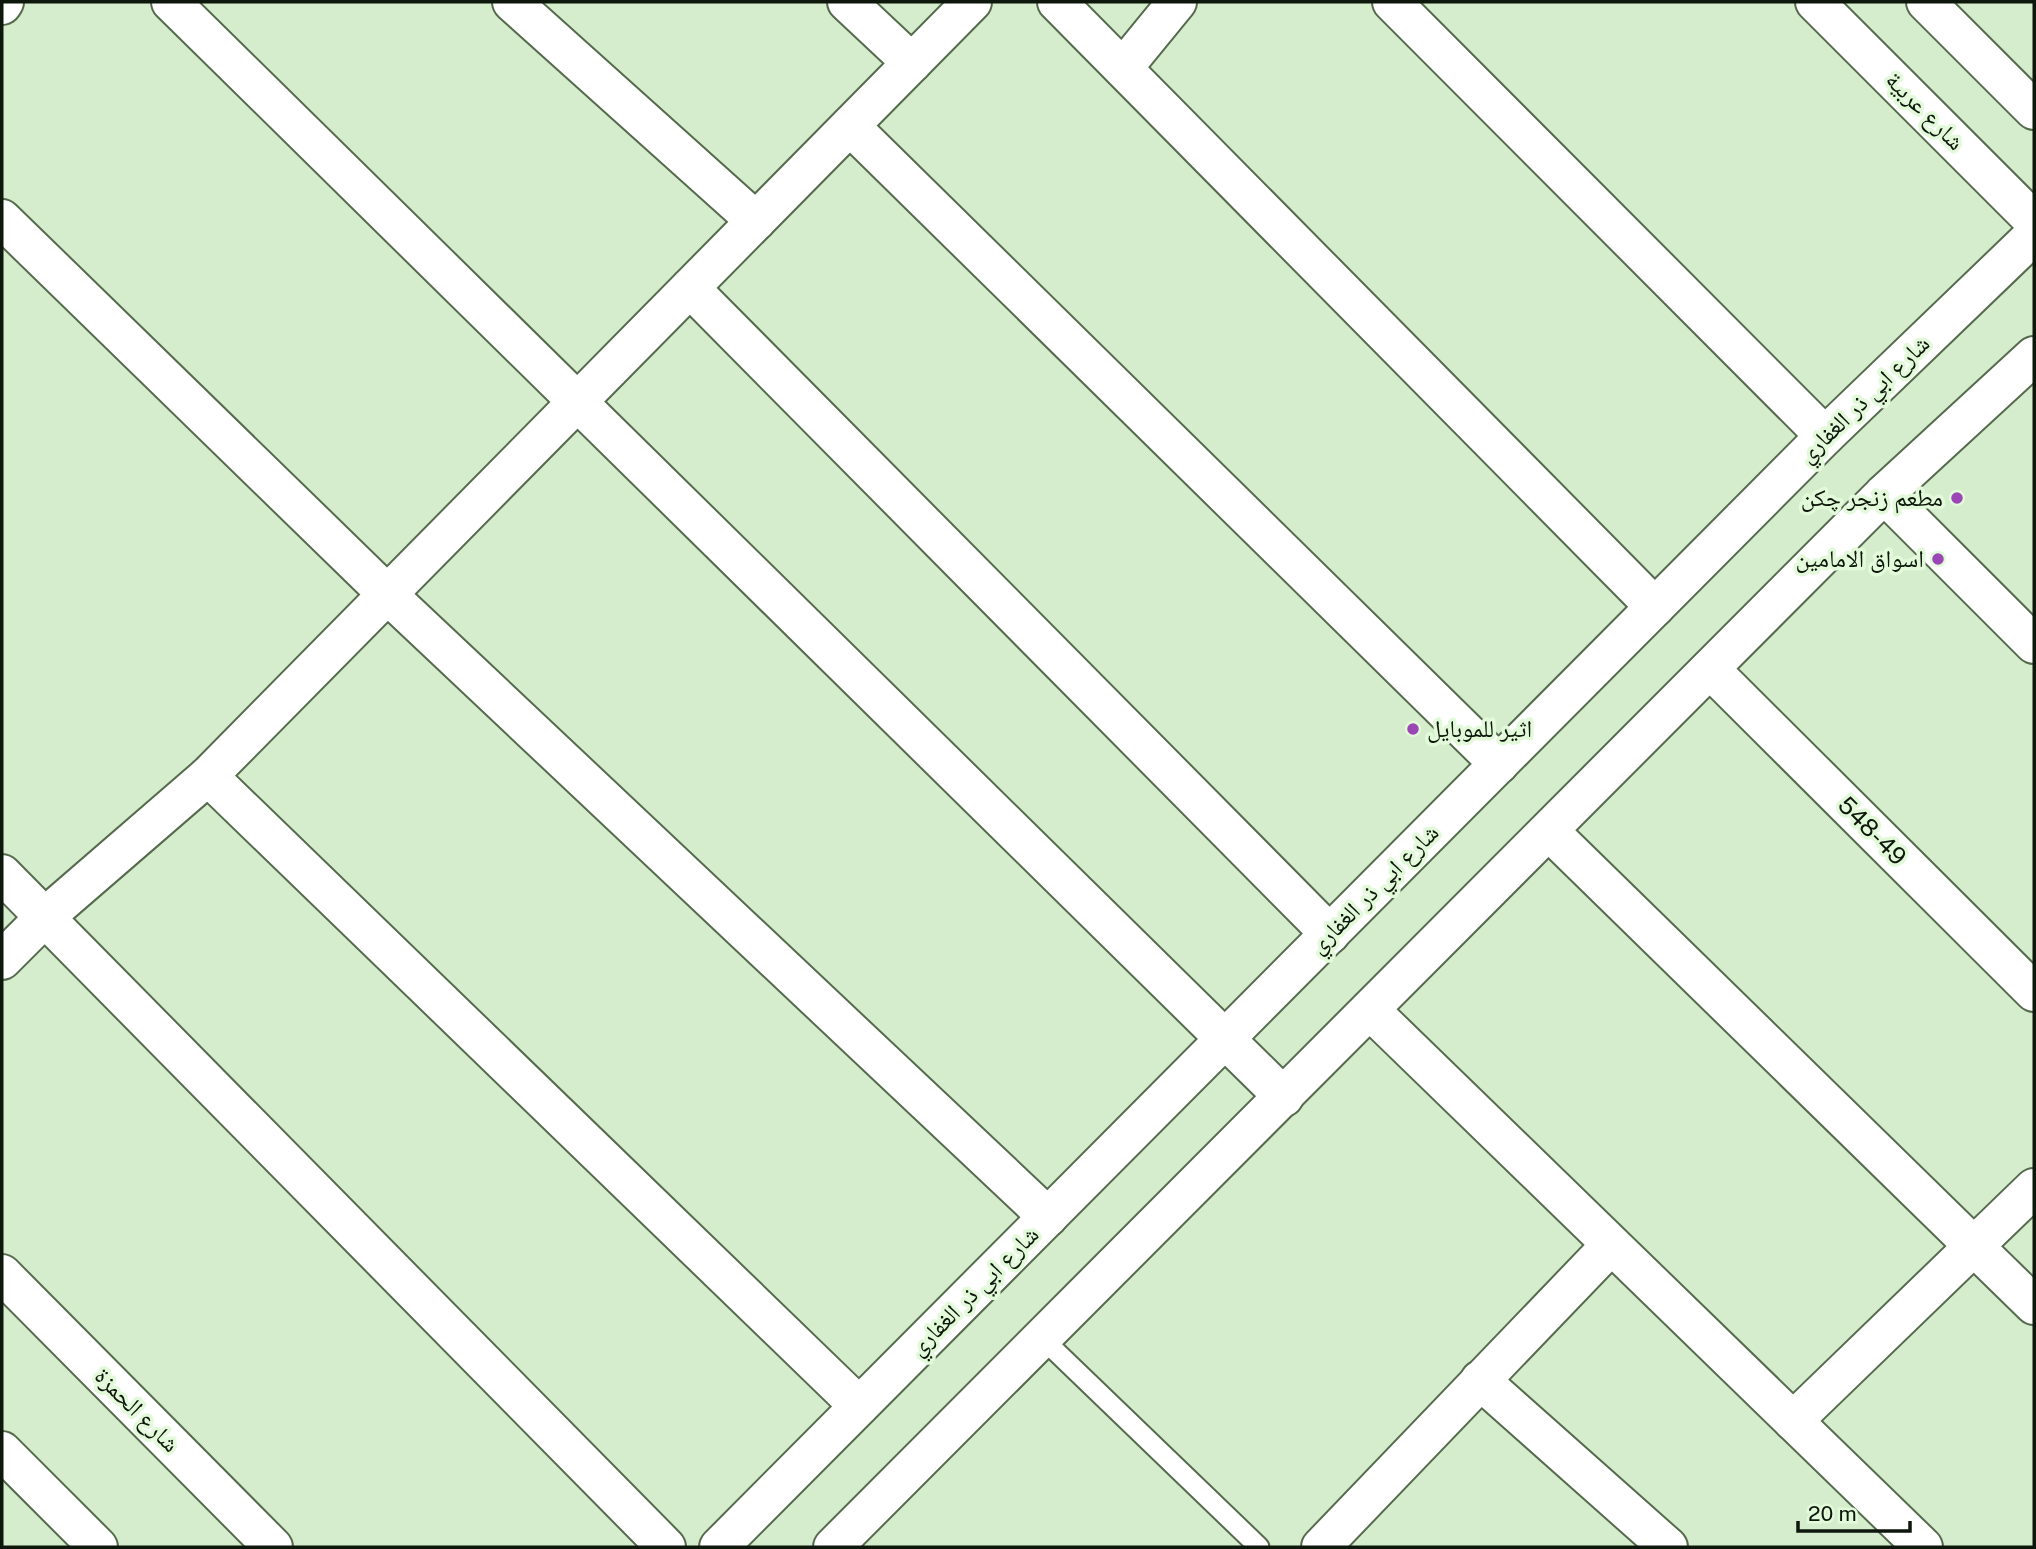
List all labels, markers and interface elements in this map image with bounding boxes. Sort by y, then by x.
street label: شارع عربية [1879,65,1971,157]
street label: شارع ابي ذر الغفاري [1792,329,1939,472]
place label: مطعم زنجر چكن [1801,483,1943,514]
marker: مطعم زنجر چكن [1949,490,1965,506]
place label: اسواق الامامين [1795,544,1924,573]
marker: اسواق الامامين [1930,551,1946,567]
place label: اثير للموبايل [1427,714,1532,743]
marker: اثير للموبايل [1405,721,1421,737]
street label: 548-49 [1833,790,1913,870]
street label: شارع ابي ذر الغفاري [1303,818,1448,963]
street label: شارع ابي ذر الغفاري [903,1220,1048,1365]
street label: شارع الحمزة [88,1361,186,1459]
scale bar [1798,1490,1910,1534]
text: 20 m [1808,1501,1857,1526]

